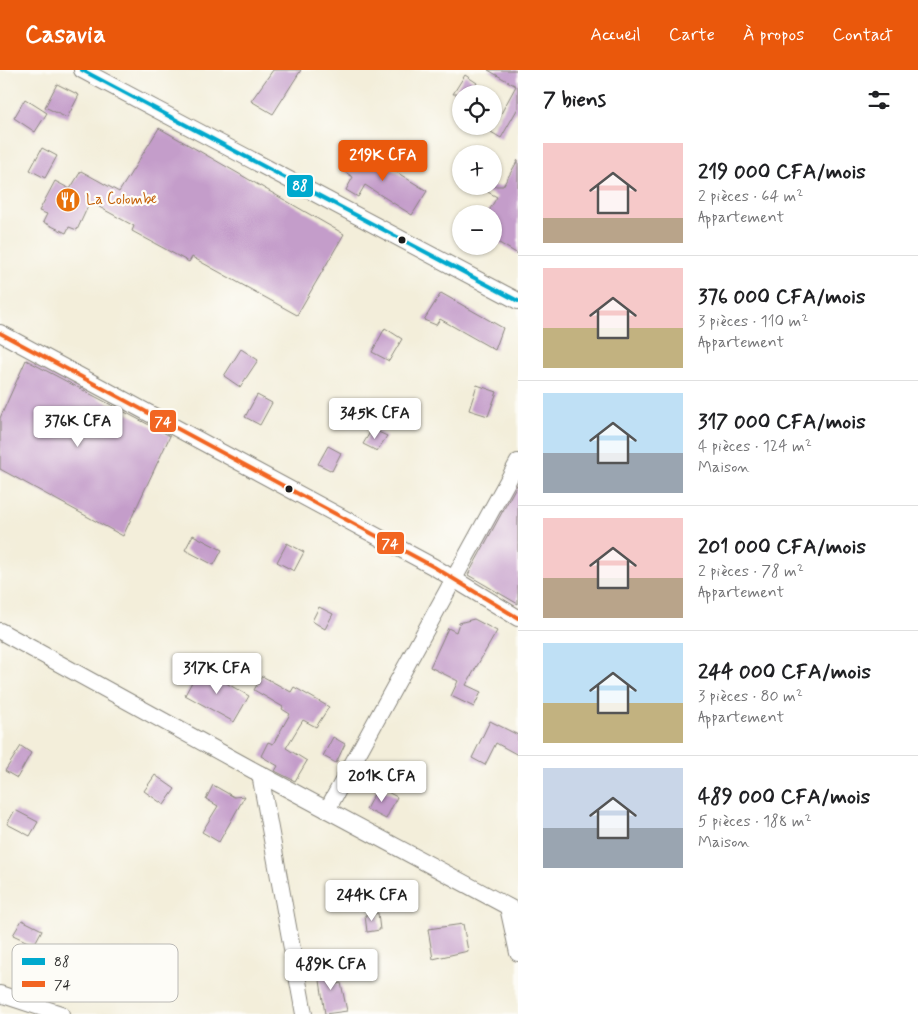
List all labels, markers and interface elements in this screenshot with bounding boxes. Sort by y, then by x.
text: Casavia [25,20,106,51]
text: Accueil [590,23,641,47]
text: Carte [669,23,715,47]
text: À propos [743,23,804,47]
text: Contact [832,23,893,47]
map controls [452,85,502,255]
button: locate [452,85,502,135]
text: 7 biens [543,86,606,114]
icon: filters [865,86,893,114]
pin: 219K CFA [331,140,435,182]
text: 219K CFA [349,145,417,166]
button: + [452,145,502,195]
text: 219 000 CFA/mois [698,158,866,186]
icon: home [583,163,643,223]
line badge: 88 [286,174,314,198]
text: 88 [292,177,308,195]
text: 2 pièces · 64 m² [698,186,803,207]
restaurant icon: La Colombe [55,187,81,213]
place label: La Colombe [86,190,158,210]
button: − [452,205,502,255]
text: Appartement [698,207,784,228]
unlabelled marker [397,235,407,245]
text: 376 000 CFA/mois [698,283,865,311]
icon: home [583,288,643,348]
text: 3 pièces · 110 m² [698,311,808,332]
text: Appartement [698,332,784,353]
pin: 345K CFA [323,398,427,440]
text: 345K CFA [340,403,410,424]
pin: 376K CFA [26,406,130,448]
text: 317 000 CFA/mois [698,408,866,436]
line badge: 74 [149,409,177,433]
text: 376K CFA [44,411,112,432]
text: 74 [155,413,172,431]
icon: home [583,413,643,473]
text: 4 pièces · 124 m² [698,436,812,457]
text: Maison [698,457,750,478]
unlabelled marker [284,484,294,494]
line badge: 74 [376,531,405,555]
text: 201 000 CFA/mois [698,533,866,561]
text: 74 [382,535,399,553]
icon: home [583,538,643,598]
text: 2 pièces · 78 m² [698,561,804,582]
text: Appartement [698,582,784,603]
pin: 317K CFA [165,652,269,695]
text: 317K CFA [183,658,251,679]
text: 244 000 CFA/mois [698,658,871,686]
icon: home [583,663,643,723]
text: 3 pièces · 80 m² [698,686,803,707]
text: Appartement [698,707,784,728]
pin: 201K CFA [330,760,434,803]
text: 201K CFA [348,766,416,787]
text: 489 000 CFA/mois [698,783,870,811]
icon: home [583,788,643,848]
text: 5 pièces · 188 m² [698,811,812,832]
text: Maison [698,832,750,853]
pin: 244K CFA [320,880,424,922]
text: 244K CFA [336,885,408,906]
legend [12,944,178,1002]
pin: 489K CFA [279,948,383,991]
text: 88 [54,953,70,971]
text: 489K CFA [296,954,366,975]
text: 74 [54,976,71,994]

